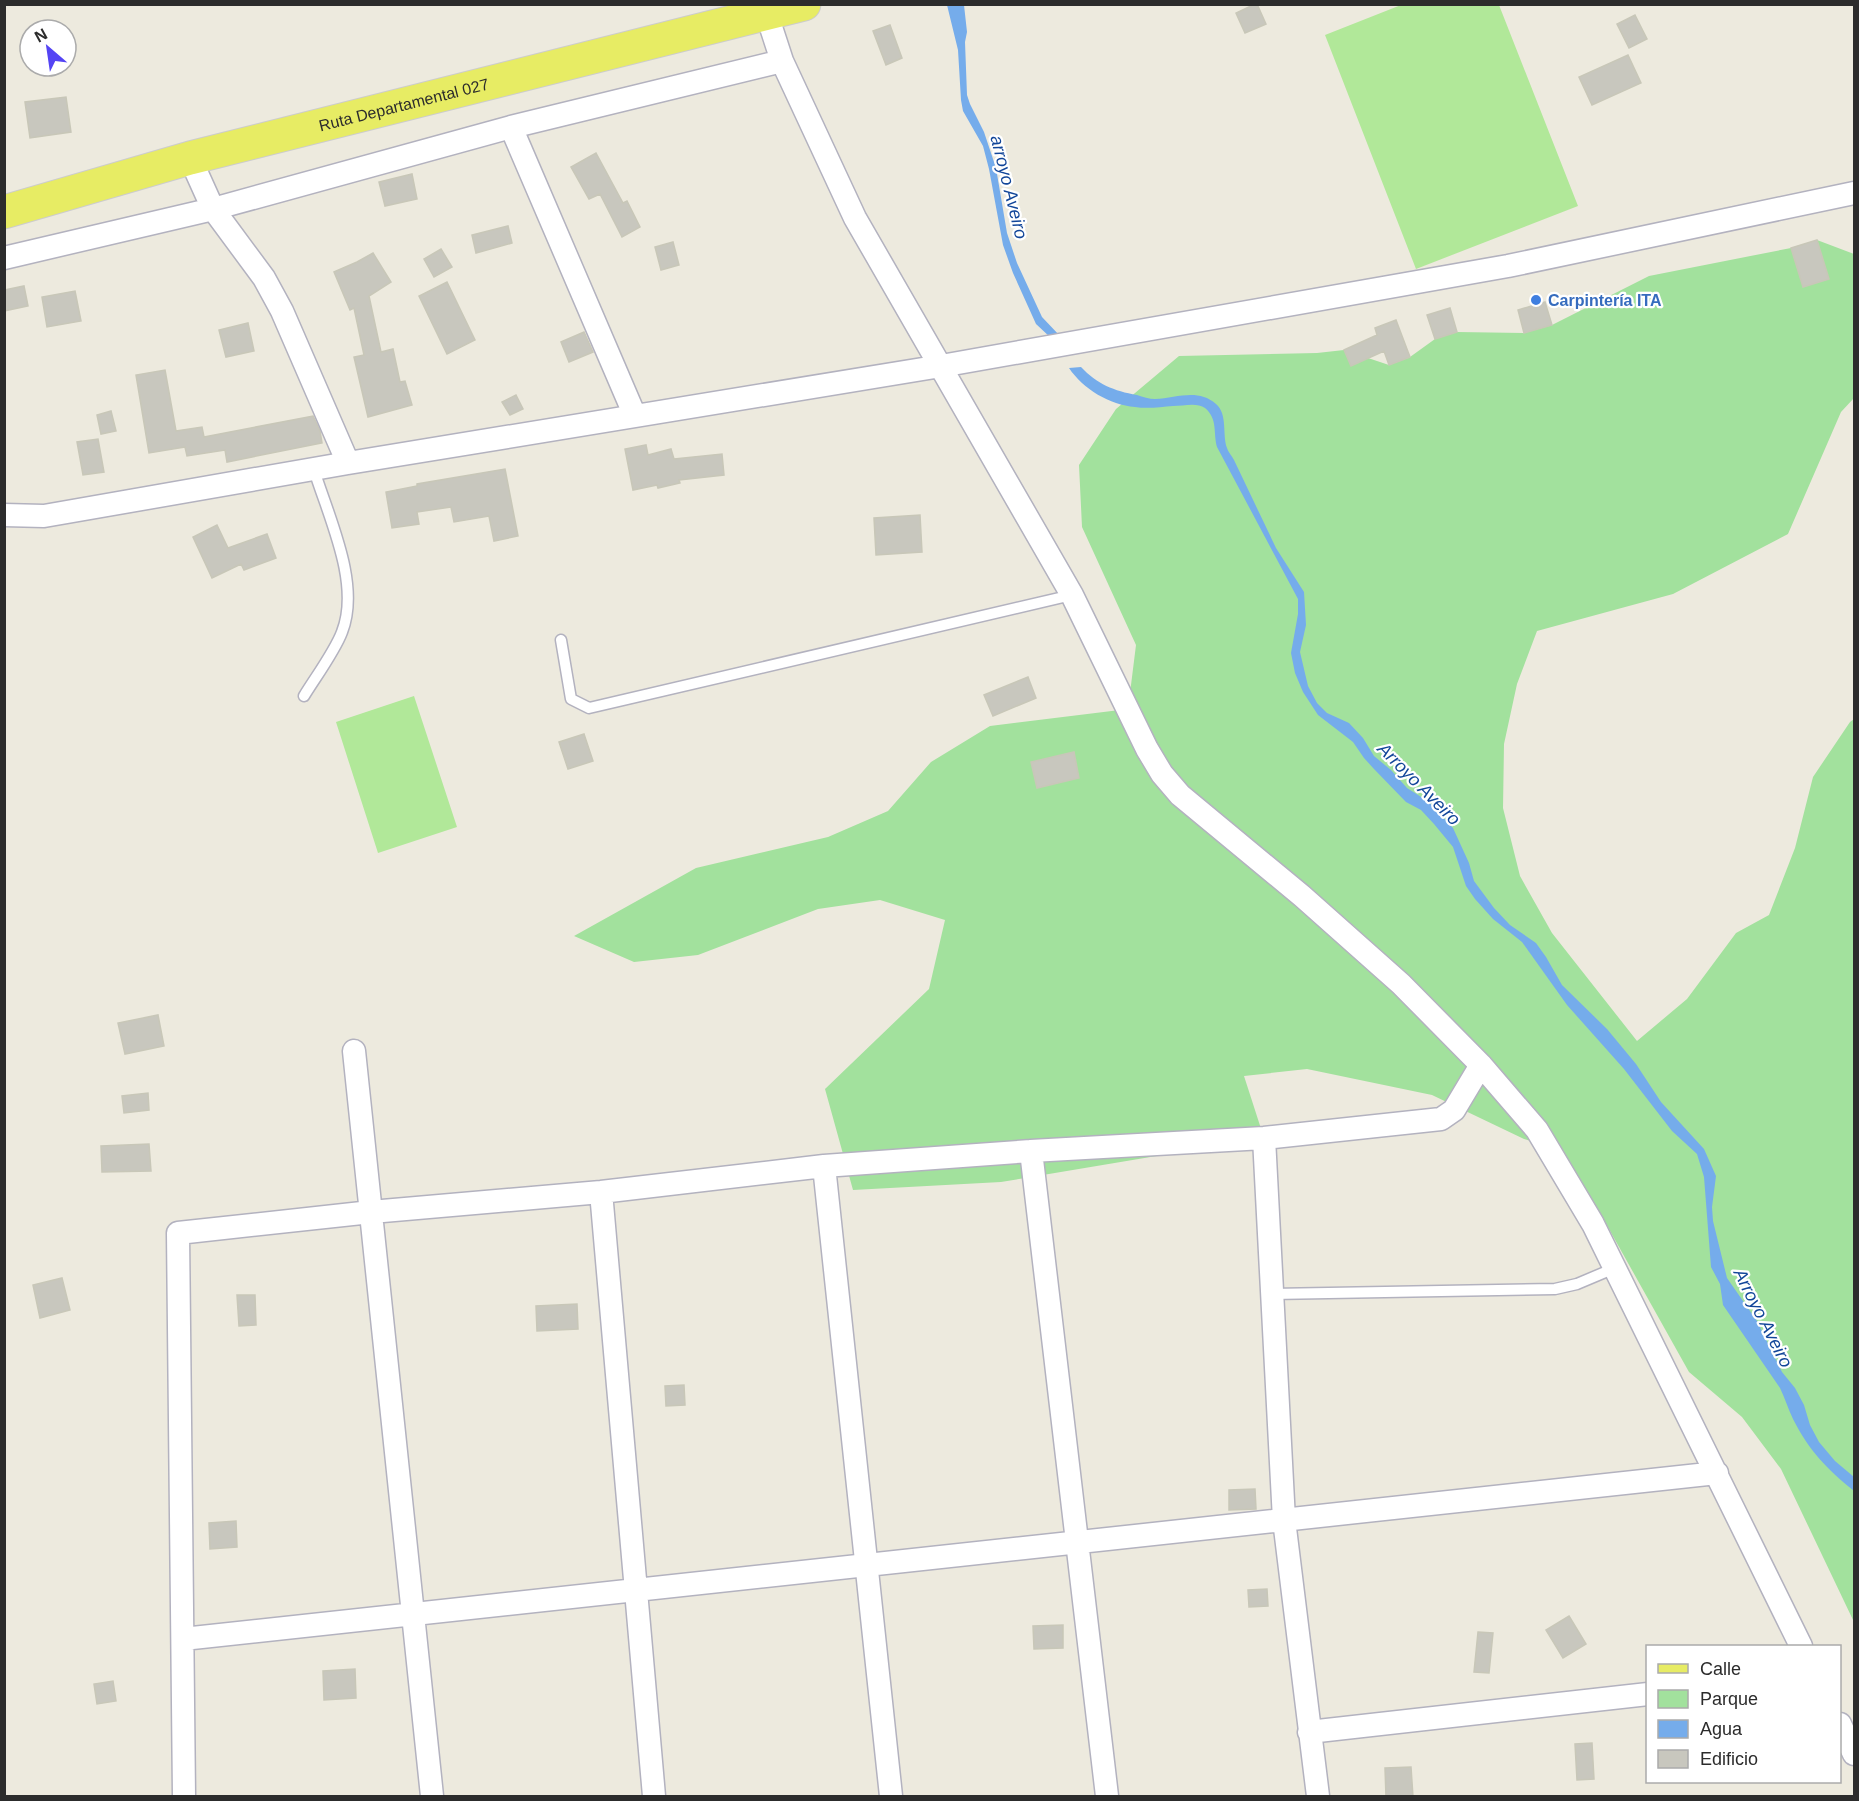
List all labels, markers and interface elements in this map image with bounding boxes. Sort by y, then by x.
north arrow [18,18,78,78]
text: N [32,25,50,46]
street label: Ruta Departamental 027 [317,75,491,134]
water label: arroyo Aveiro [986,133,1032,241]
place label: Carpintería ITA [1548,292,1662,309]
marker: Carpintería ITA [1529,293,1543,307]
water label: Arroyo Aveiro [1373,738,1464,829]
water label: Arroyo Aveiro [1729,1264,1796,1371]
legend [1646,1645,1841,1783]
text: Calle [1700,1659,1741,1679]
text: Parque [1700,1689,1758,1709]
text: Agua [1700,1719,1743,1739]
text: Edificio [1700,1749,1758,1769]

